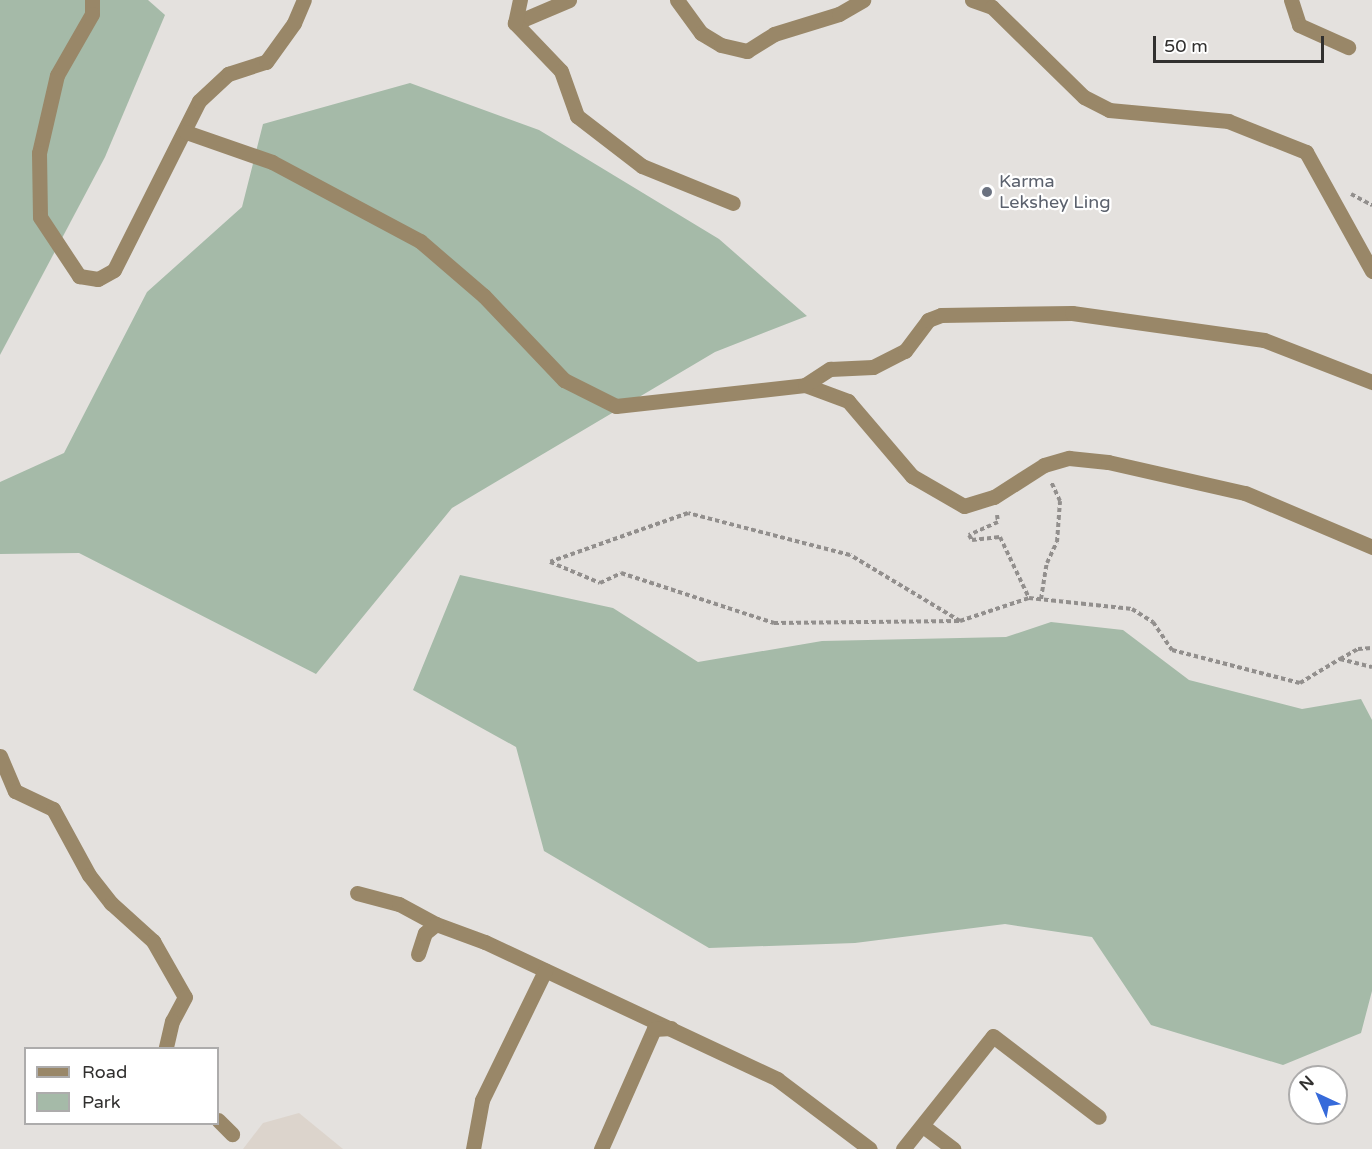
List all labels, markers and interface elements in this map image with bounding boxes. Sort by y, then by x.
scale bar [1156,24,1327,62]
text: 50 m [1164,35,1208,57]
place label: Karma Lekshey Ling [999,171,1110,213]
marker: Karma Lekshey Ling [980,185,994,199]
legend [24,1047,219,1125]
text: Road [82,1061,127,1083]
north arrow [1288,1065,1348,1125]
text: N [1295,1072,1318,1095]
text: Park [82,1091,120,1113]

